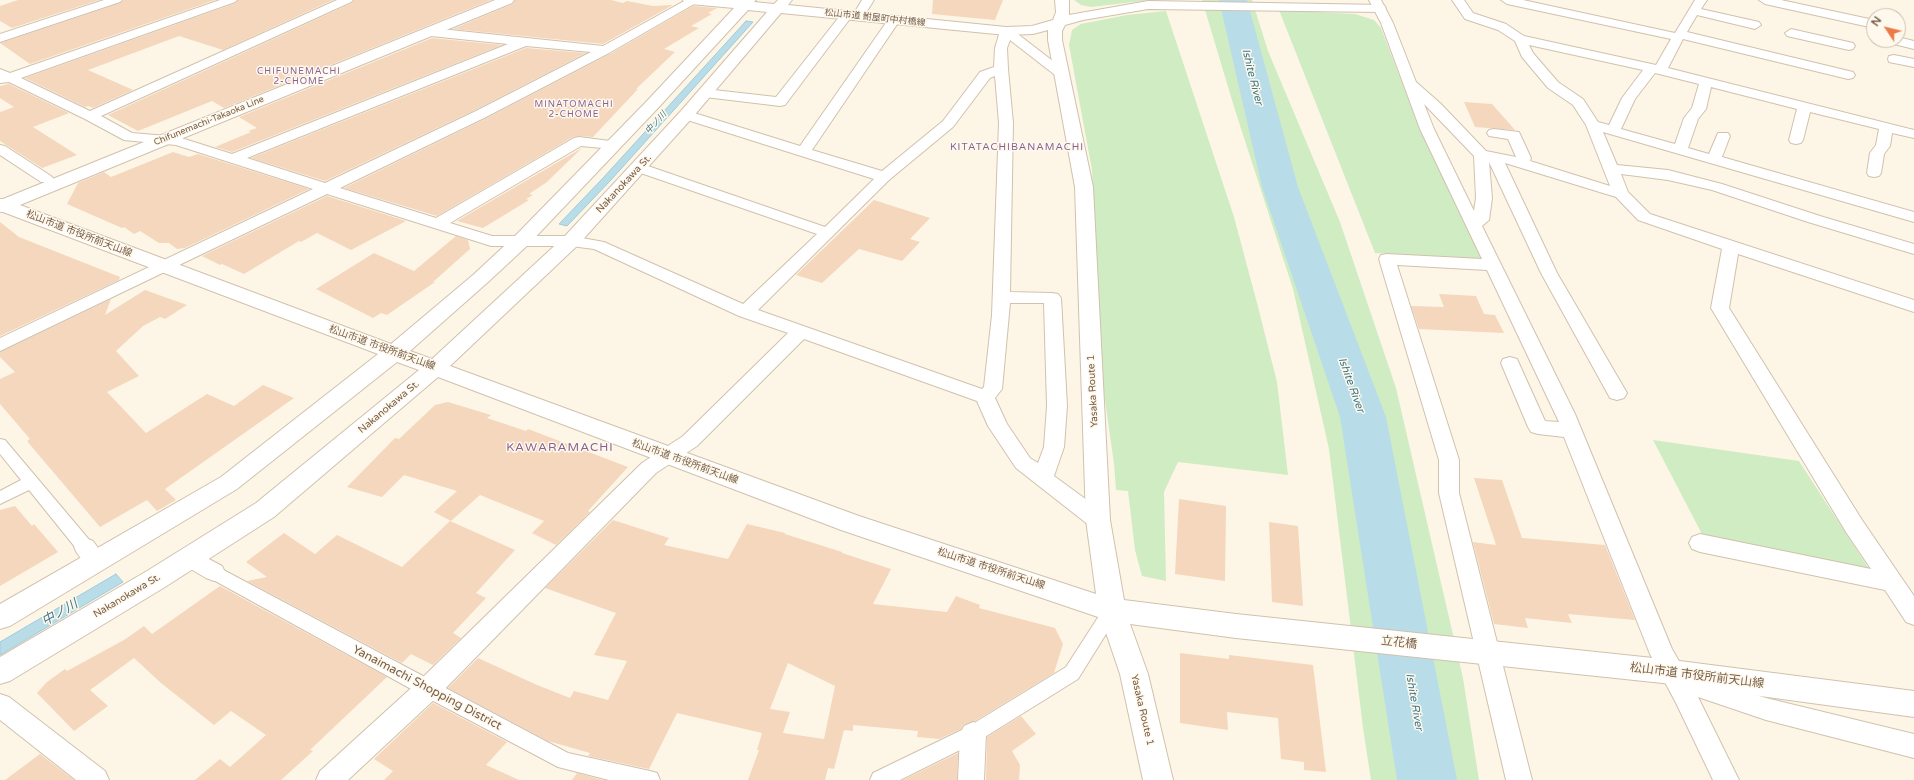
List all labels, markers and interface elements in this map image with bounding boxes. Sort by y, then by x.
street label: 松山市道 鮒屋町中村橋線 [824,7,926,29]
north arrow [1866,8,1906,48]
text: N [1869,14,1884,29]
water label: Ishite River [1239,47,1265,107]
district label: CHIFUNEMACHI 2-CHOME [257,67,341,88]
street label: Chifunemachi-Takaoka Line [152,94,266,148]
district label: MINATOMACHI 2-CHOME [534,100,614,121]
water label: 中ノ川 [643,109,669,137]
district label: KITATACHIBANAMACHI [950,141,1084,153]
street label: Nakanokawa St. [594,152,654,216]
street label: 松山市道 市役所前天山線 [24,208,134,260]
street label: 松山市道 市役所前天山線 [327,323,437,373]
street label: Yasaka Route 1 [1085,354,1101,428]
water label: Ishite River [1335,356,1367,414]
street label: Nakanokawa St. [356,378,422,436]
street label: 松山市道 市役所前天山線 [630,437,740,487]
district label: KAWARAMACHI [506,441,614,455]
street label: 松山市道 市役所前天山線 [936,546,1046,592]
street label: Nakanokawa St. [91,571,163,621]
water label: 中ノ川 [39,596,81,630]
street label: 立花橋 [1380,634,1418,652]
street label: Yanaimachi Shopping District [350,642,504,734]
street label: 松山市道 市役所前天山線 [1629,661,1765,691]
water label: Ishite River [1402,672,1426,732]
street label: Yasaka Route 1 [1128,673,1156,747]

